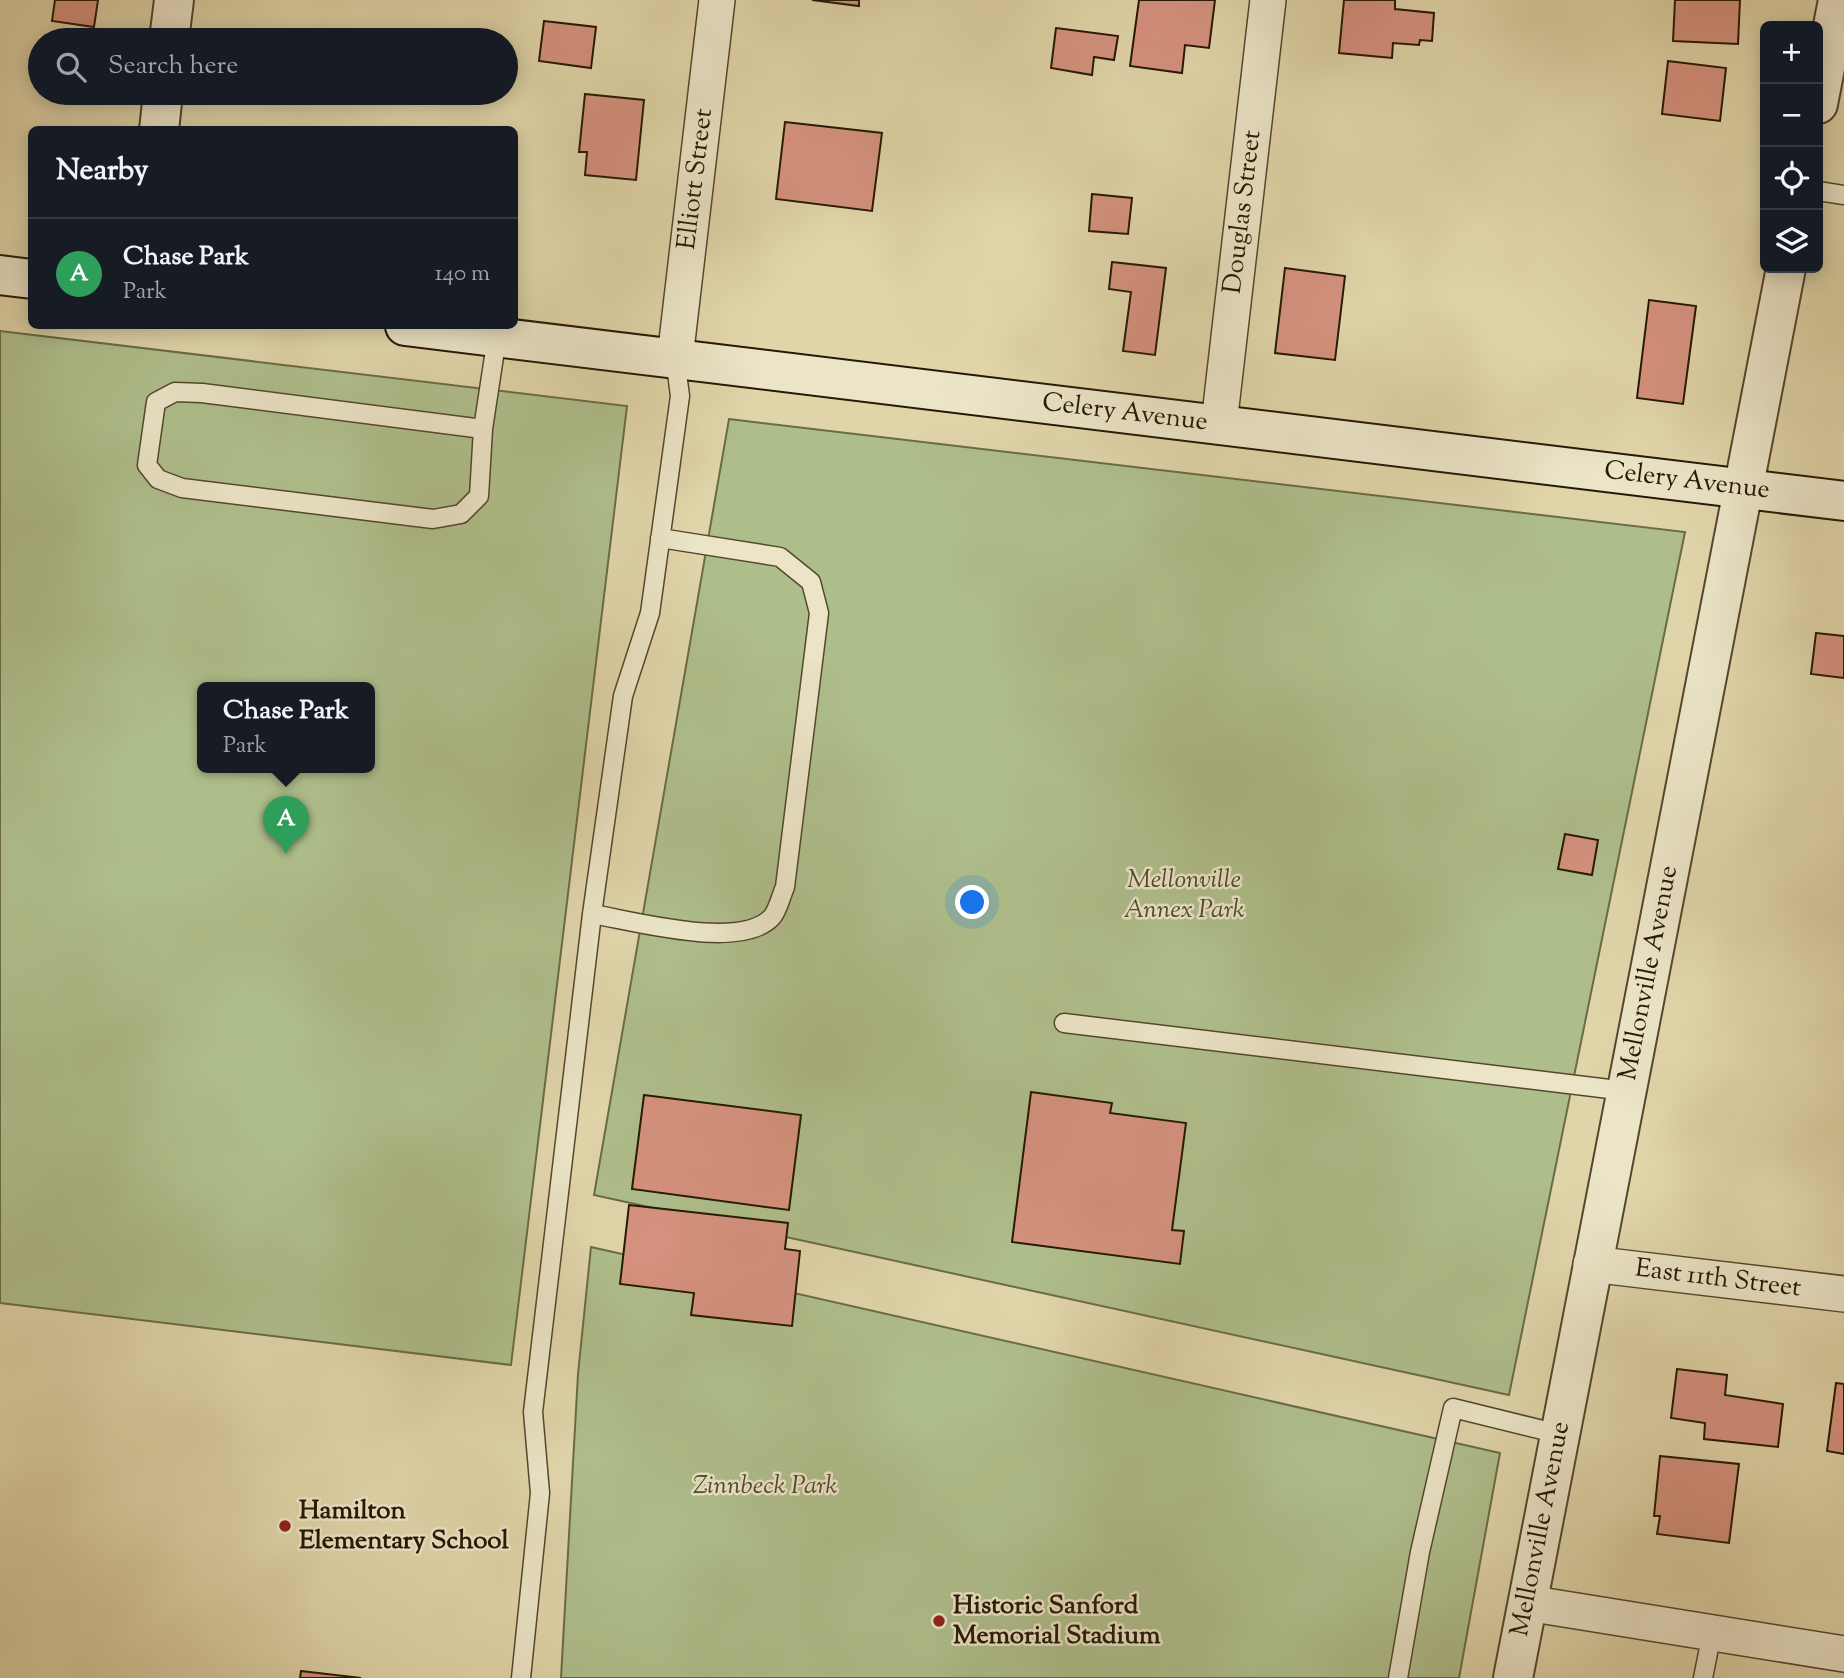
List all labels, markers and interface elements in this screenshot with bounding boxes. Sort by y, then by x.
map controls [1760,21,1823,273]
button: + [1760,21,1823,84]
search box [28,28,518,105]
icon: search [52,48,90,86]
text: Search here [108,48,238,85]
button: − [1760,84,1823,147]
street label: Elliott Street [669,106,723,252]
street label: Douglas Street [1215,128,1271,296]
button: locate [1760,147,1823,210]
text: Nearby [56,150,148,193]
button: layers [1760,210,1823,273]
text: Chase Park [123,239,249,276]
text: A [70,258,88,291]
text: 140 m [435,258,490,291]
text: Park [123,276,167,309]
street label: Celery Avenue [1040,384,1210,442]
street label: Celery Avenue [1602,452,1772,510]
popup [197,682,375,773]
text: Chase Park [223,693,349,730]
text: Park [223,730,267,763]
pin: A [263,796,309,854]
park label: Mellonville Annex Park [1124,862,1245,929]
street label: Mellonville Avenue [1610,862,1688,1084]
your location [955,885,989,919]
street label: East 11th Street [1633,1250,1803,1308]
street label: Mellonville Avenue [1502,1418,1580,1640]
park label: Zinnbeck Park [693,1468,838,1505]
place label: Hamilton Elementary School [299,1493,509,1560]
marker: Hamilton Elementary School [277,1518,293,1534]
place label: Historic Sanford Memorial Stadium [953,1588,1161,1655]
marker: Historic Sanford Memorial Stadium [931,1613,947,1629]

